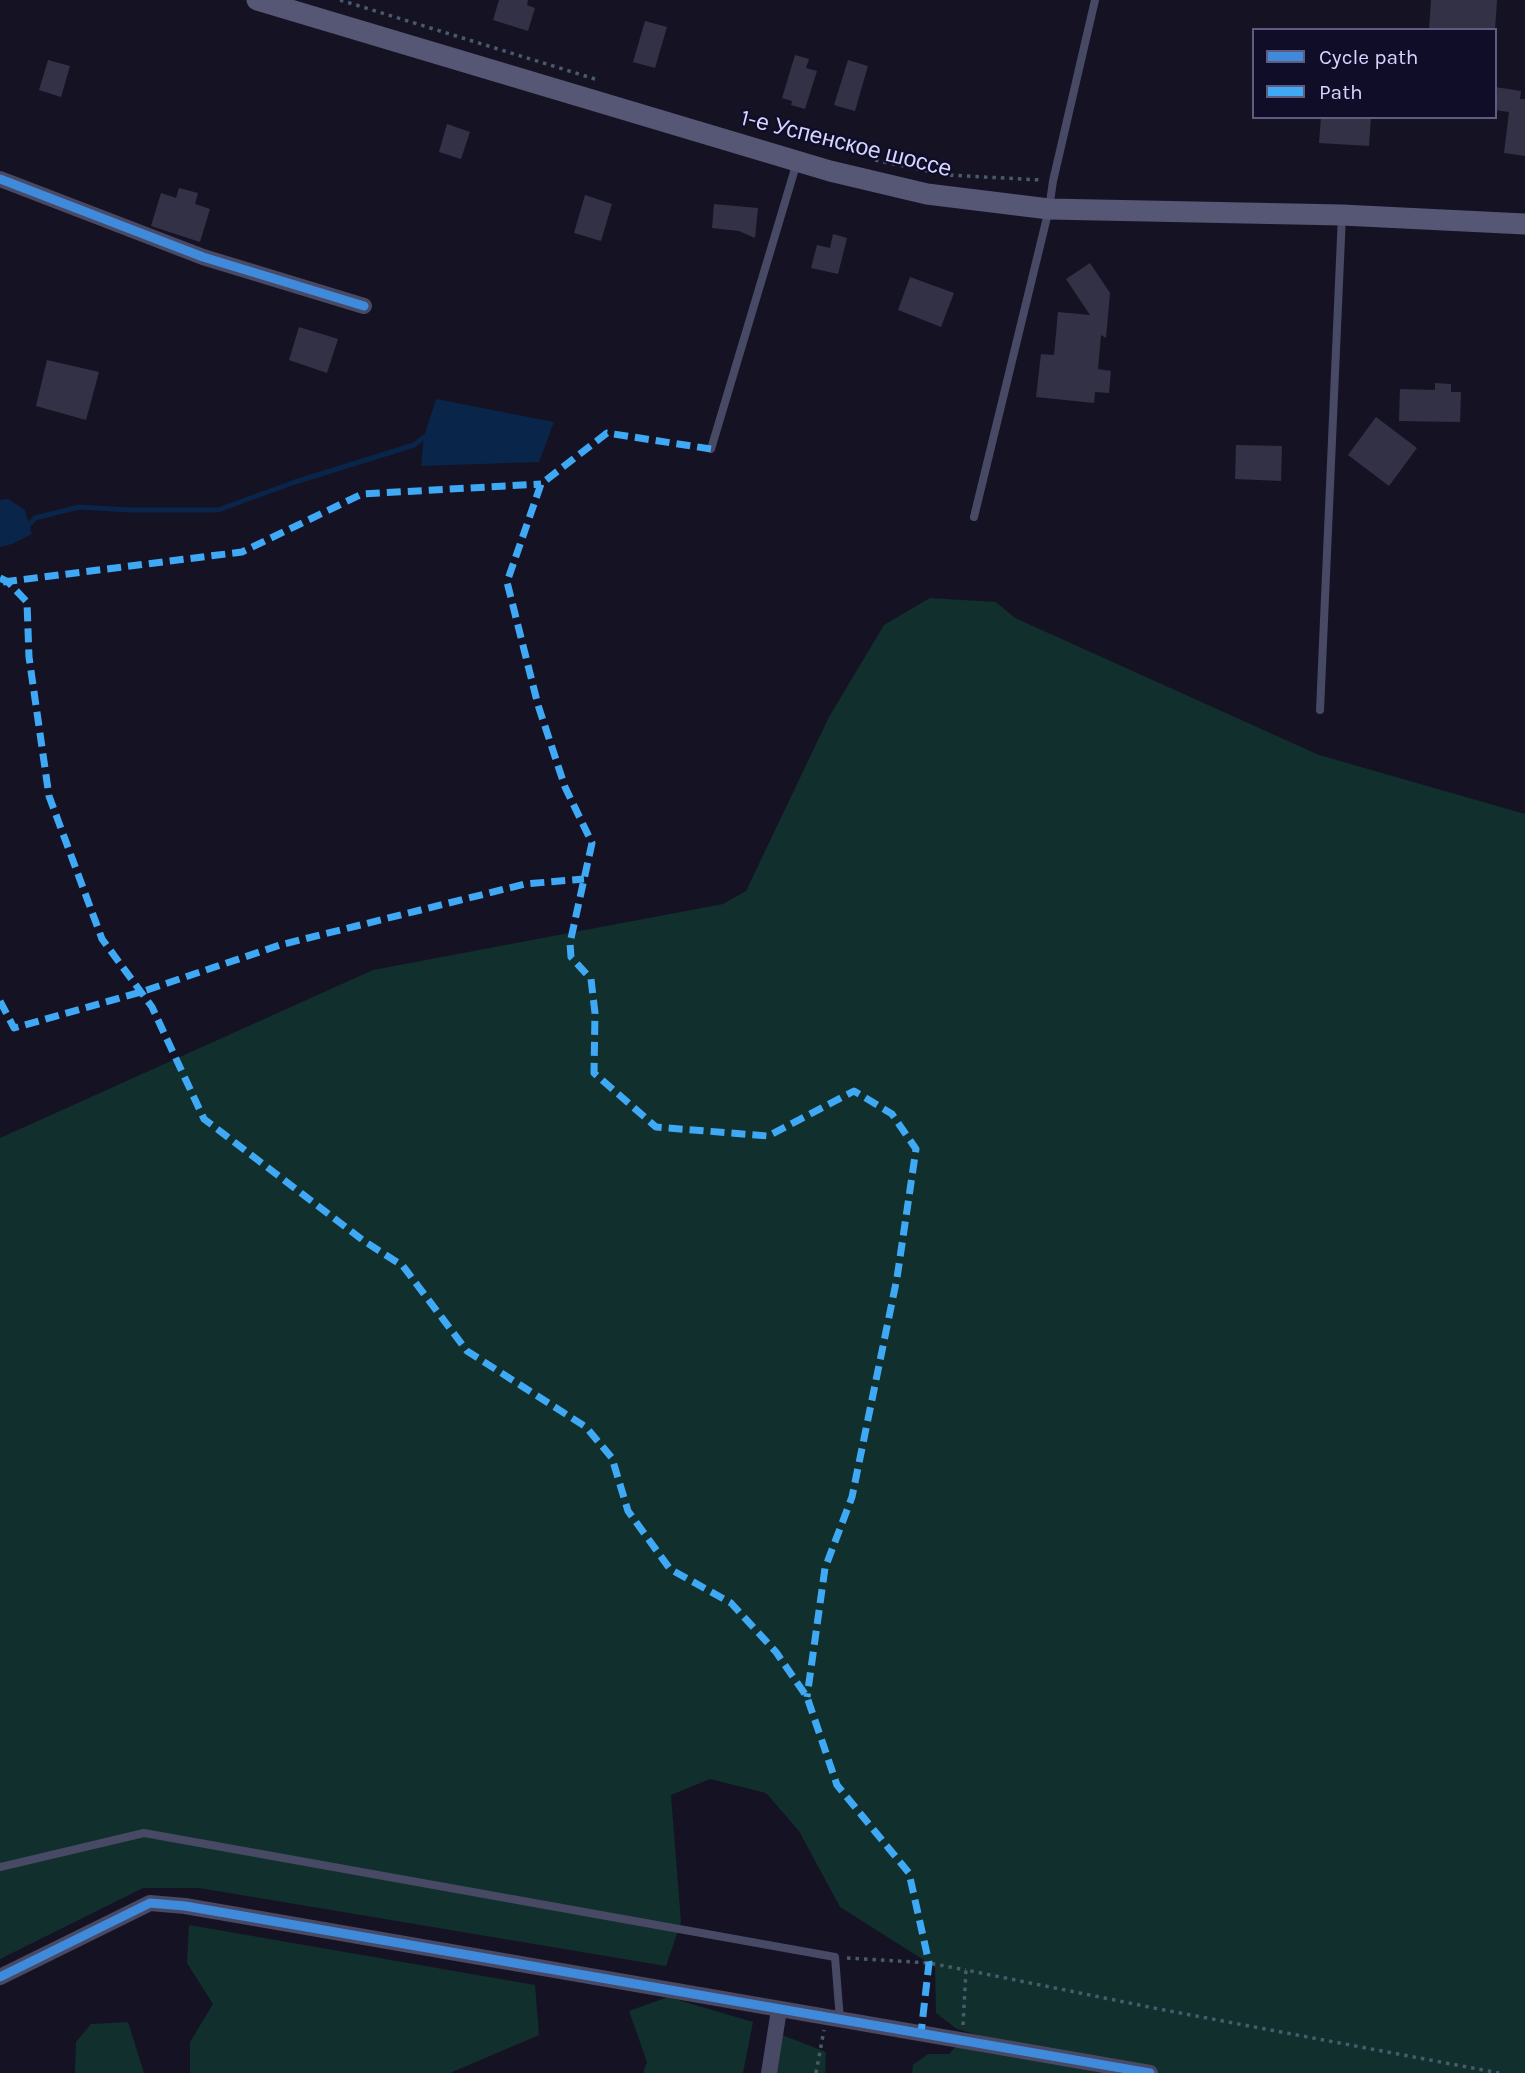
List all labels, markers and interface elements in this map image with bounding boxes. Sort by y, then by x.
legend [1252,28,1497,119]
text: Cycle path [1319,45,1419,69]
text: Path [1319,80,1363,104]
street label: 1-е Успенское шоссе [738,104,954,184]

